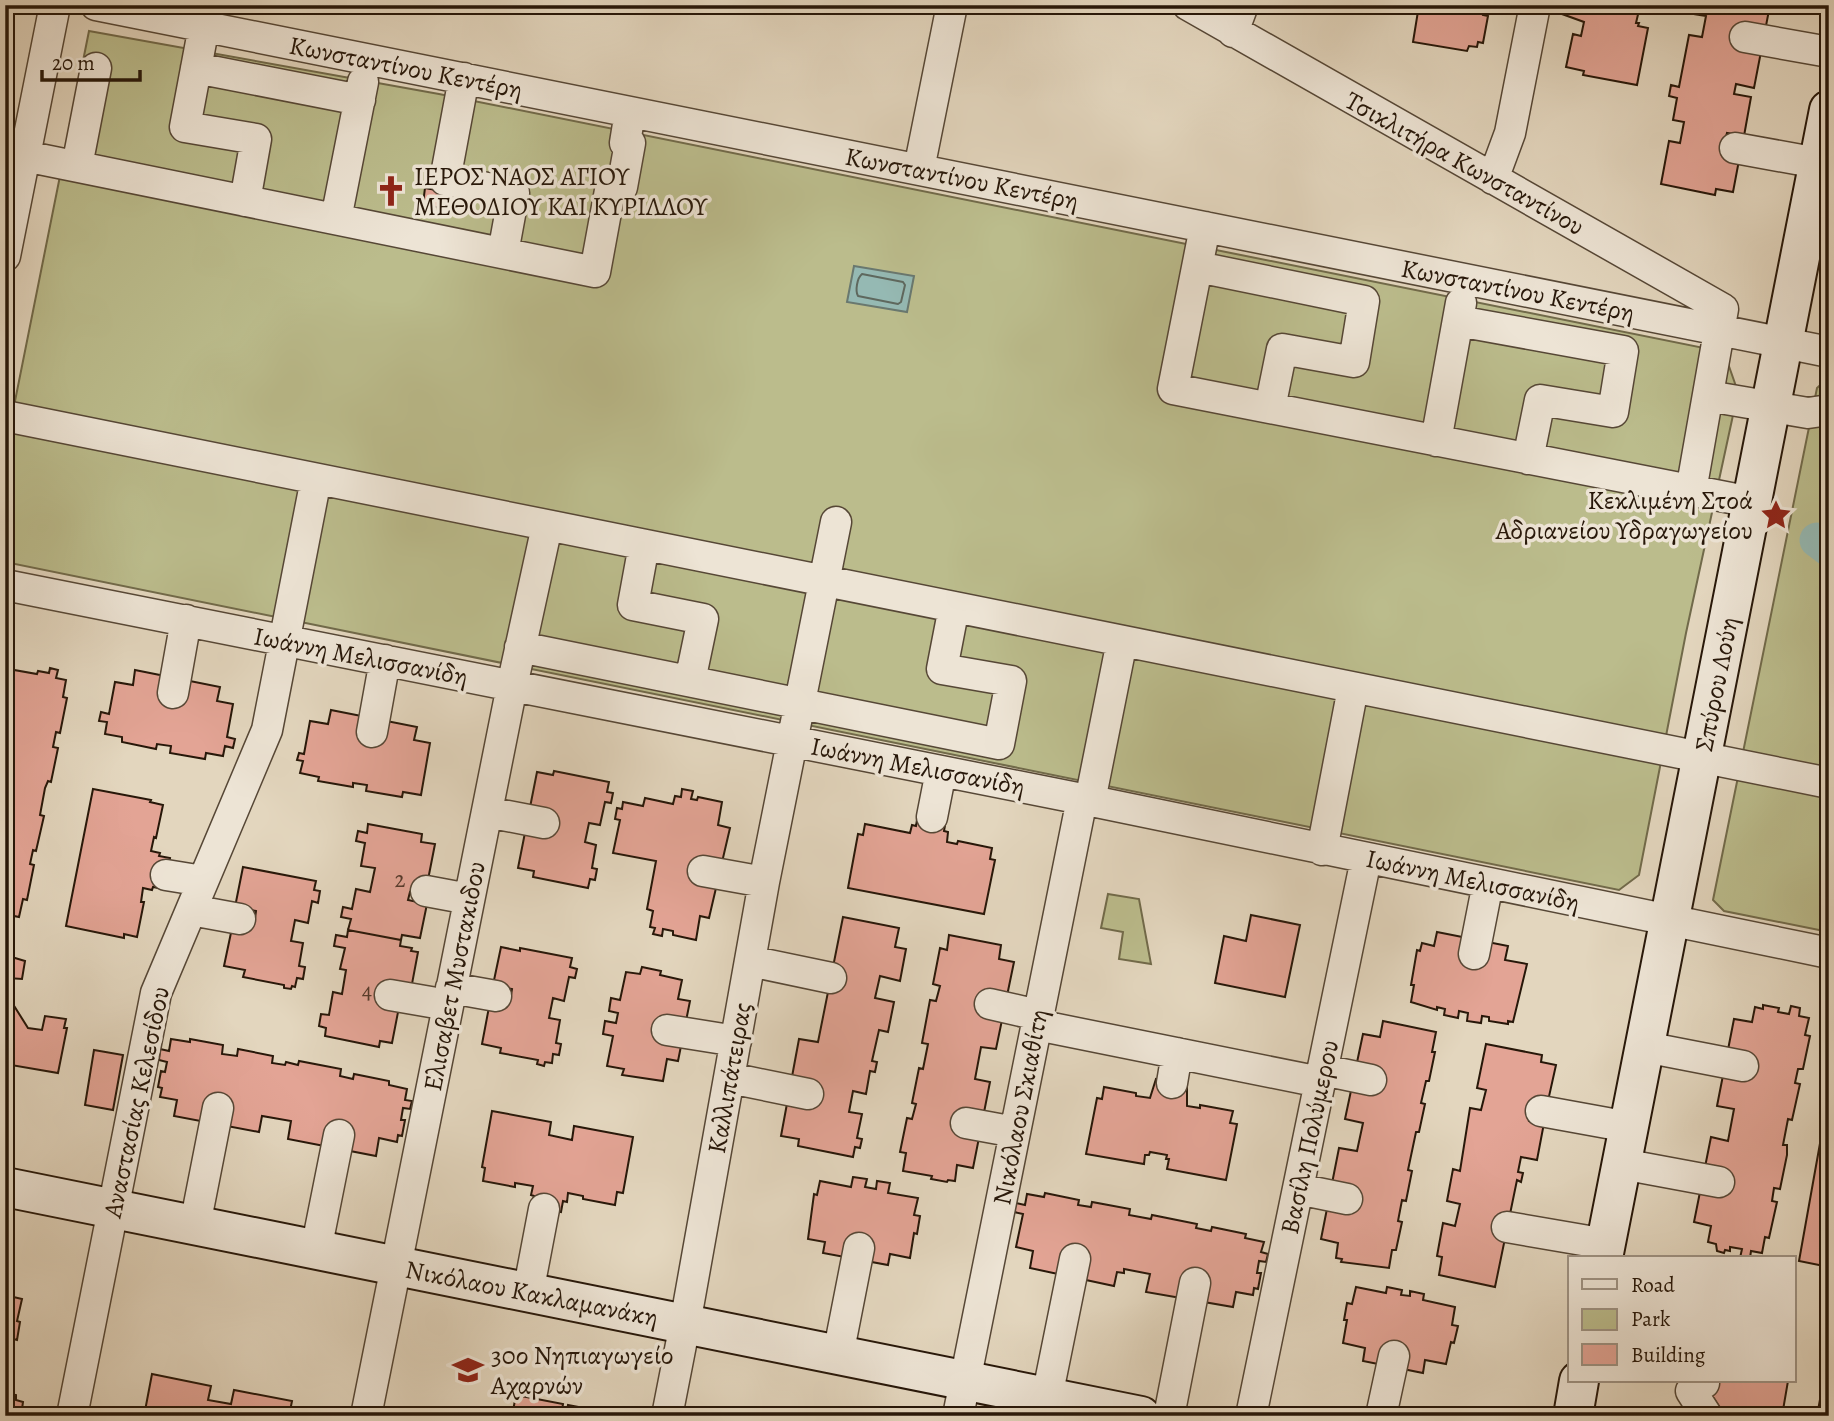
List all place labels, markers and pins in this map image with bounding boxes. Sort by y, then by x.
place label: ΙΕΡΟΣ ΝΑΟΣ ΑΓΙΟΥ ΜΕΘΟΔΙΟΥ ΚΑΙ ΚΥΡΙΛΛΟΥ [414,159,709,224]
church icon: ΙΕΡΟΣ ΝΑΟΣ ΑΓΙΟΥ ΜΕΘΟΔΙΟΥ ΚΑΙ ΚΥΡΙΛΛΟΥ [374,174,408,208]
place label: Κεκλιμένη Στοά Αδριανείου Υδραγωγείου [1495,483,1753,548]
place icon: Κεκλιμένη Στοά Αδριανείου Υδραγωγείου [1759,498,1793,532]
place label: 30ο Νηπιαγωγείο Αχαρνών [490,1338,674,1403]
school or university icon: 30ο Νηπιαγωγείο Αχαρνών [451,1353,485,1387]

